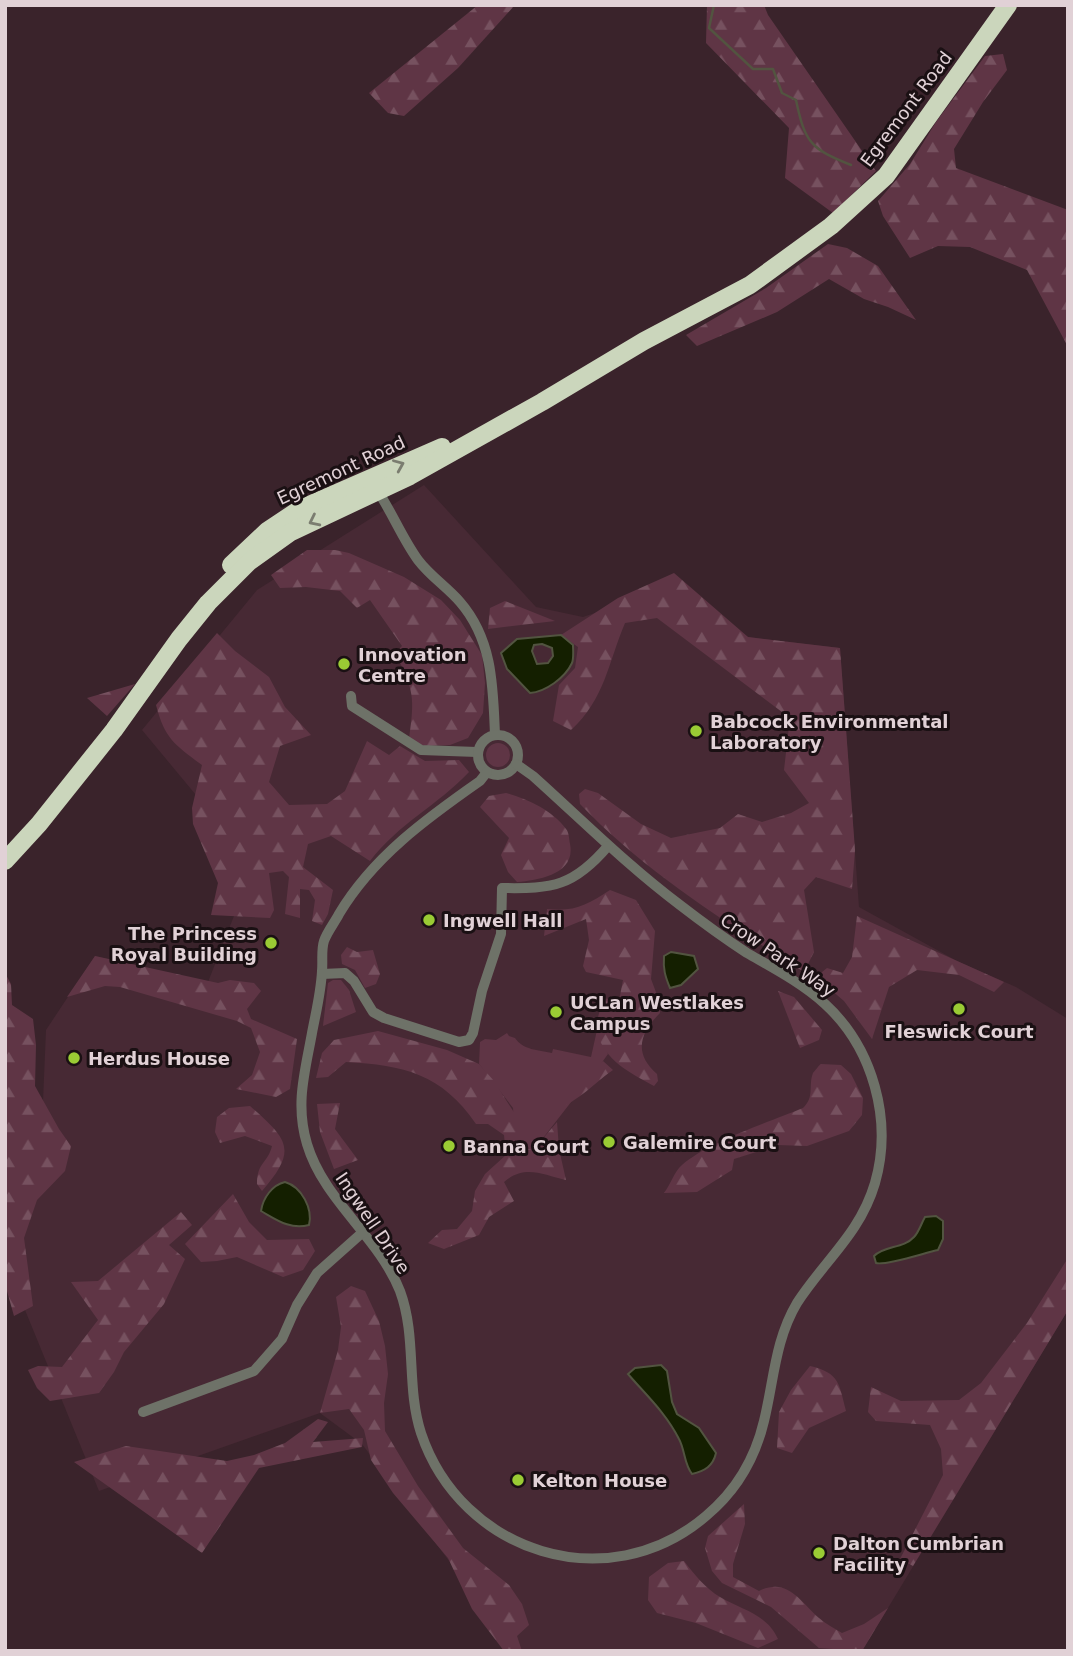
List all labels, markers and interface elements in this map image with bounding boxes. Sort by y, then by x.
street label: Egremont Road [856,47,956,171]
street label: Egremont Road [274,431,408,509]
one-way arrow [392,459,404,473]
one-way arrow [309,513,321,527]
place label: Innovation Centre [358,644,467,686]
marker: Innovation Centre [336,656,352,672]
place label: Babcock Environmental Laboratory [710,711,948,753]
marker: Babcock Environmental Laboratory [688,723,704,739]
street label: Crow Park Way [717,909,840,1001]
place label: Ingwell Hall [443,910,562,931]
marker: Ingwell Hall [421,912,437,928]
place label: The Princess Royal Building [111,923,257,965]
marker: The Princess Royal Building [263,935,279,951]
place label: UCLan Westlakes Campus [570,992,744,1034]
marker: Fleswick Court [951,1001,967,1017]
marker: UCLan Westlakes Campus [548,1004,564,1020]
place label: Fleswick Court [885,1021,1034,1042]
place label: Herdus House [88,1048,230,1069]
marker: Herdus House [66,1050,82,1066]
place label: Galemire Court [623,1132,777,1153]
marker: Galemire Court [601,1134,617,1150]
place label: Banna Court [463,1136,589,1157]
marker: Banna Court [441,1138,457,1154]
street label: Ingwell Drive [331,1168,415,1278]
place label: Kelton House [532,1470,667,1491]
marker: Kelton House [510,1472,526,1488]
place label: Dalton Cumbrian Facility [833,1533,1004,1575]
marker: Dalton Cumbrian Facility [811,1545,827,1561]

